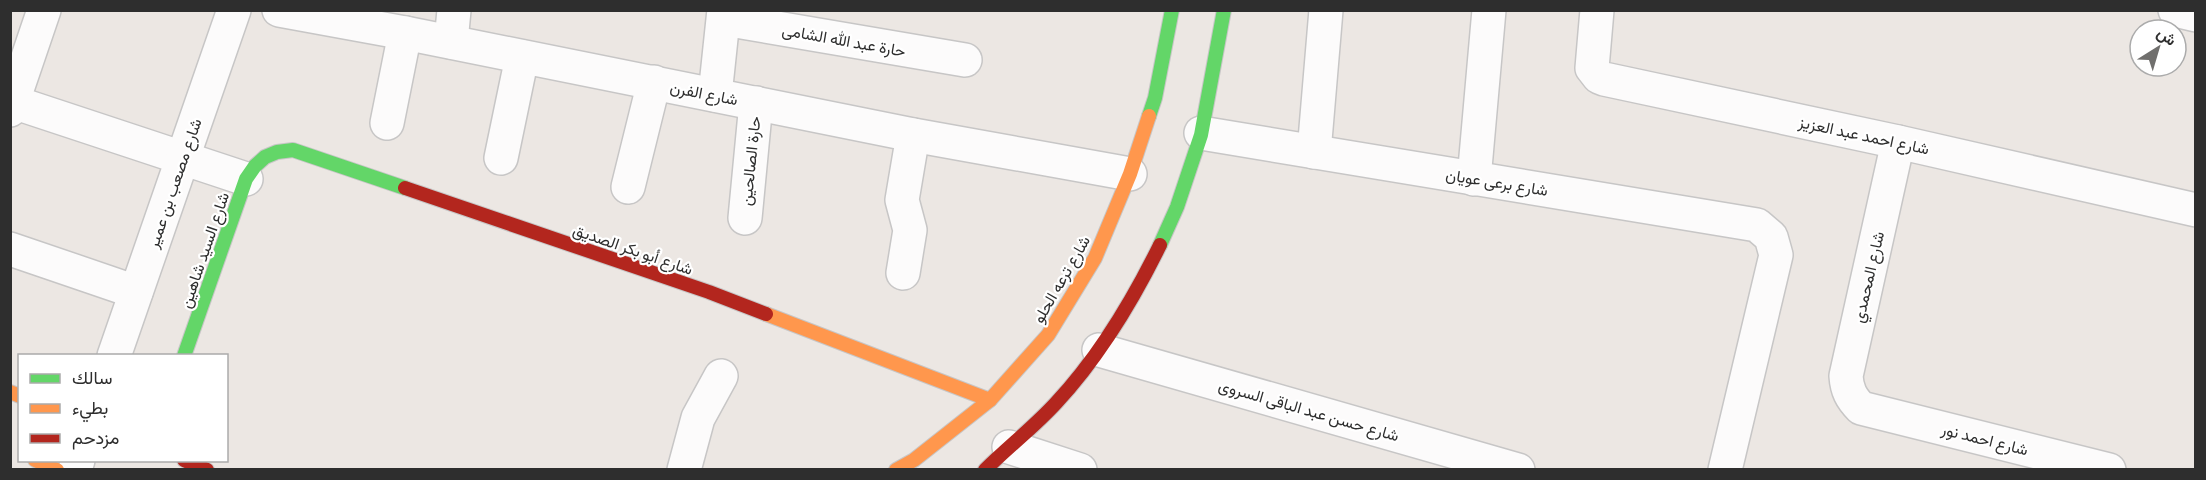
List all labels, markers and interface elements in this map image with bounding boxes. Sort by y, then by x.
street label: حارة عبد الله الشامى [780,18,908,62]
north arrow [2128,18,2188,78]
text: ش [2153,21,2181,51]
street label: شارع الفرن [668,76,740,111]
street label: شارع احمد عبد العزيز [1795,110,1931,161]
street label: شارع مصعب بن عمير [141,115,207,252]
street label: حارة الصالحين [734,115,766,207]
street label: شارع برعى عويان [1444,163,1550,202]
street label: شارع السيد شاهين [174,189,235,311]
street label: شارع أبو بكر الصديق [570,218,696,281]
street label: شارع المحمدي [1847,229,1892,326]
street label: شارع ترعه الحلو [1027,231,1096,327]
legend [18,354,228,462]
text: سالك [72,365,112,390]
street label: شارع حسن عبد الباقى السروى [1216,374,1402,447]
text: بطيء [72,395,108,423]
street label: شارع احمد نور [1938,417,2031,461]
text: مزدحم [72,425,119,450]

